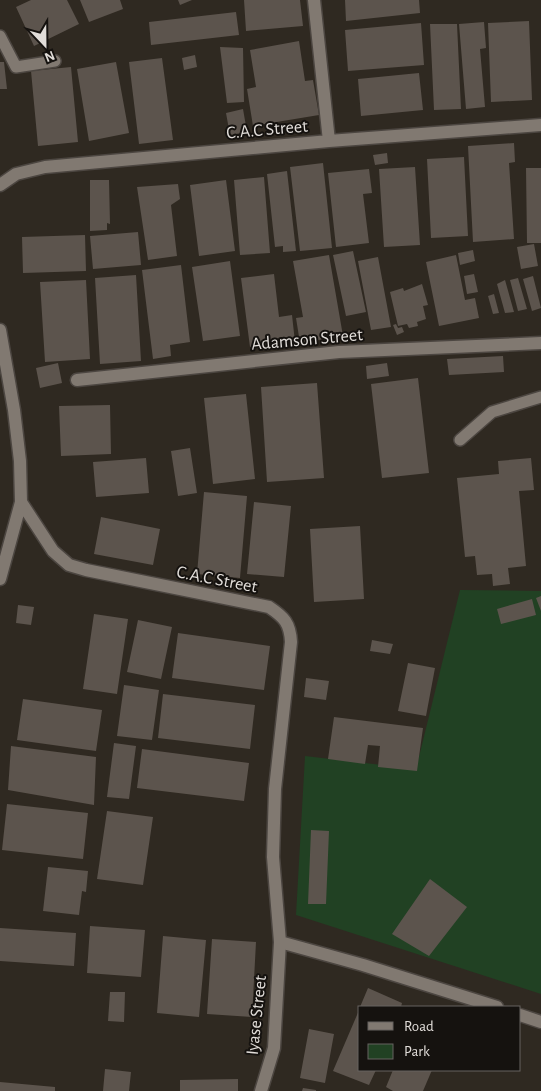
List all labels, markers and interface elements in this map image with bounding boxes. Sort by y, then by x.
north arrow [20,20,70,70]
text: N [42,48,57,64]
street label: C.A.C Street [225,117,309,143]
street label: Adamson Street [251,326,364,354]
street label: C.A.C Street [175,563,259,597]
street label: Iyase Street [244,974,270,1056]
legend [358,1006,521,1071]
text: Road [404,1019,434,1034]
text: Park [404,1044,430,1059]

